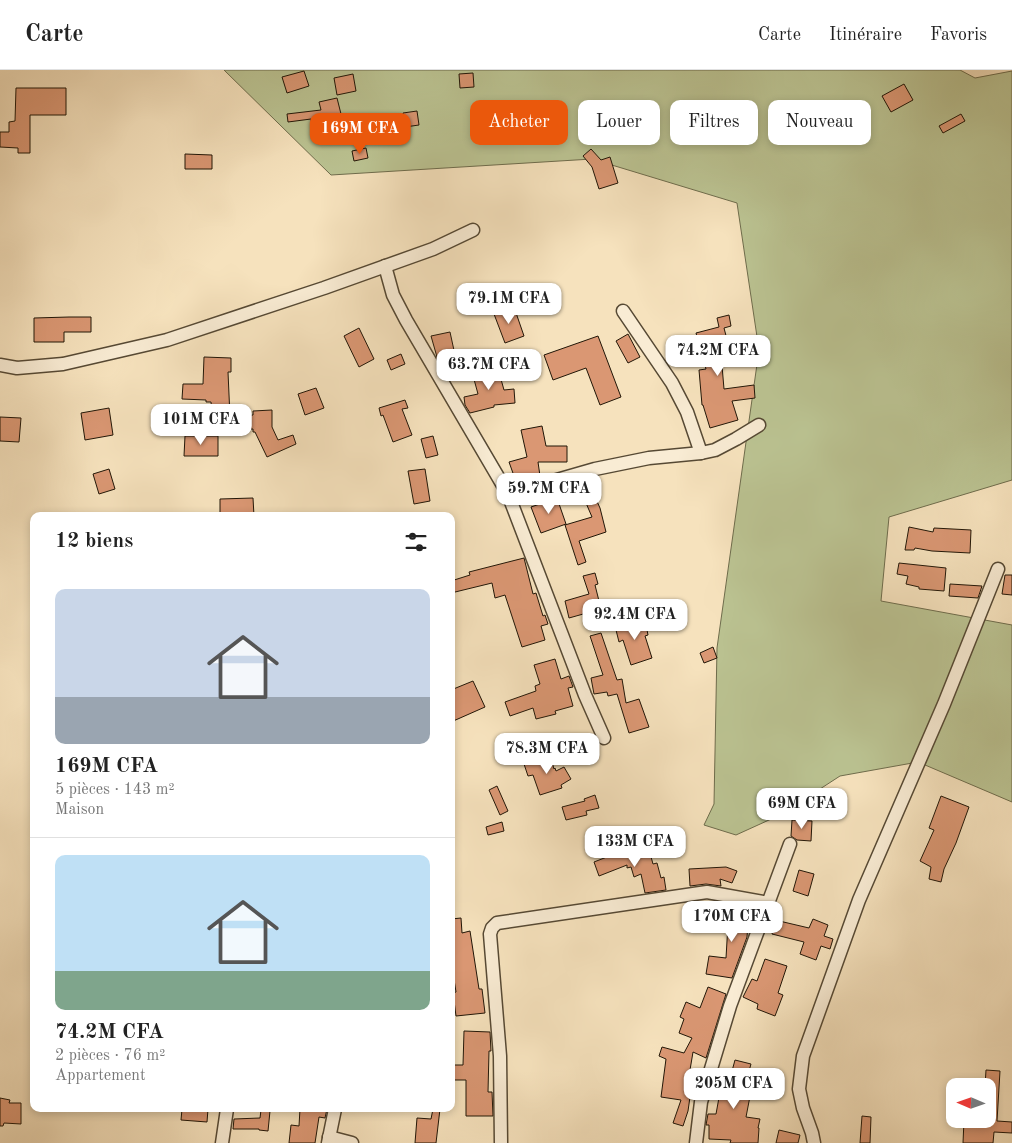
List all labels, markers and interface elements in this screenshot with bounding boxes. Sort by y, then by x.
text: Carte [25,23,84,47]
text: Carte [758,26,801,44]
text: Itinéraire [829,26,902,44]
text: Favoris [930,26,987,44]
chip: Acheter [470,100,568,145]
chip: Louer [578,100,660,145]
chip: Filtres [670,100,758,145]
chip: Nouveau [768,100,871,145]
pin: 169M CFA [308,112,412,155]
text: 169M CFA [321,121,399,137]
pin: 79.1M CFA [452,282,566,325]
text: 79.1M CFA [468,291,550,307]
pin: 74.2M CFA [661,334,775,377]
text: 74.2M CFA [677,343,759,359]
pin: 63.7M CFA [432,348,546,391]
text: 63.7M CFA [448,357,530,373]
pin: 101M CFA [149,404,253,446]
text: 101M CFA [162,412,240,428]
pin: 59.7M CFA [492,472,606,515]
text: 59.7M CFA [508,481,590,497]
icon: filters [402,528,430,556]
text: 12 biens [55,531,133,552]
pin: 92.4M CFA [578,598,692,641]
text: 92.4M CFA [594,607,676,623]
icon: home [198,622,288,712]
pin: 78.3M CFA [490,732,604,775]
text: 78.3M CFA [506,741,588,757]
text: 169M CFA [55,756,158,777]
text: 5 pièces · 143 m² [55,782,175,798]
pin: 69M CFA [756,788,848,830]
text: 69M CFA [767,796,837,812]
text: Maison [55,802,104,818]
pin: 133M CFA [583,826,687,868]
text: 133M CFA [596,834,674,850]
icon: home [198,887,288,977]
pin: 170M CFA [680,900,784,943]
text: 170M CFA [693,909,771,925]
text: 74.2M CFA [55,1022,164,1043]
text: 2 pièces · 76 m² [55,1048,165,1064]
text: Appartement [55,1068,146,1084]
pin: 205M CFA [682,1068,786,1110]
text: 205M CFA [695,1076,773,1092]
north arrow [946,1078,996,1128]
map controls [946,1078,996,1128]

